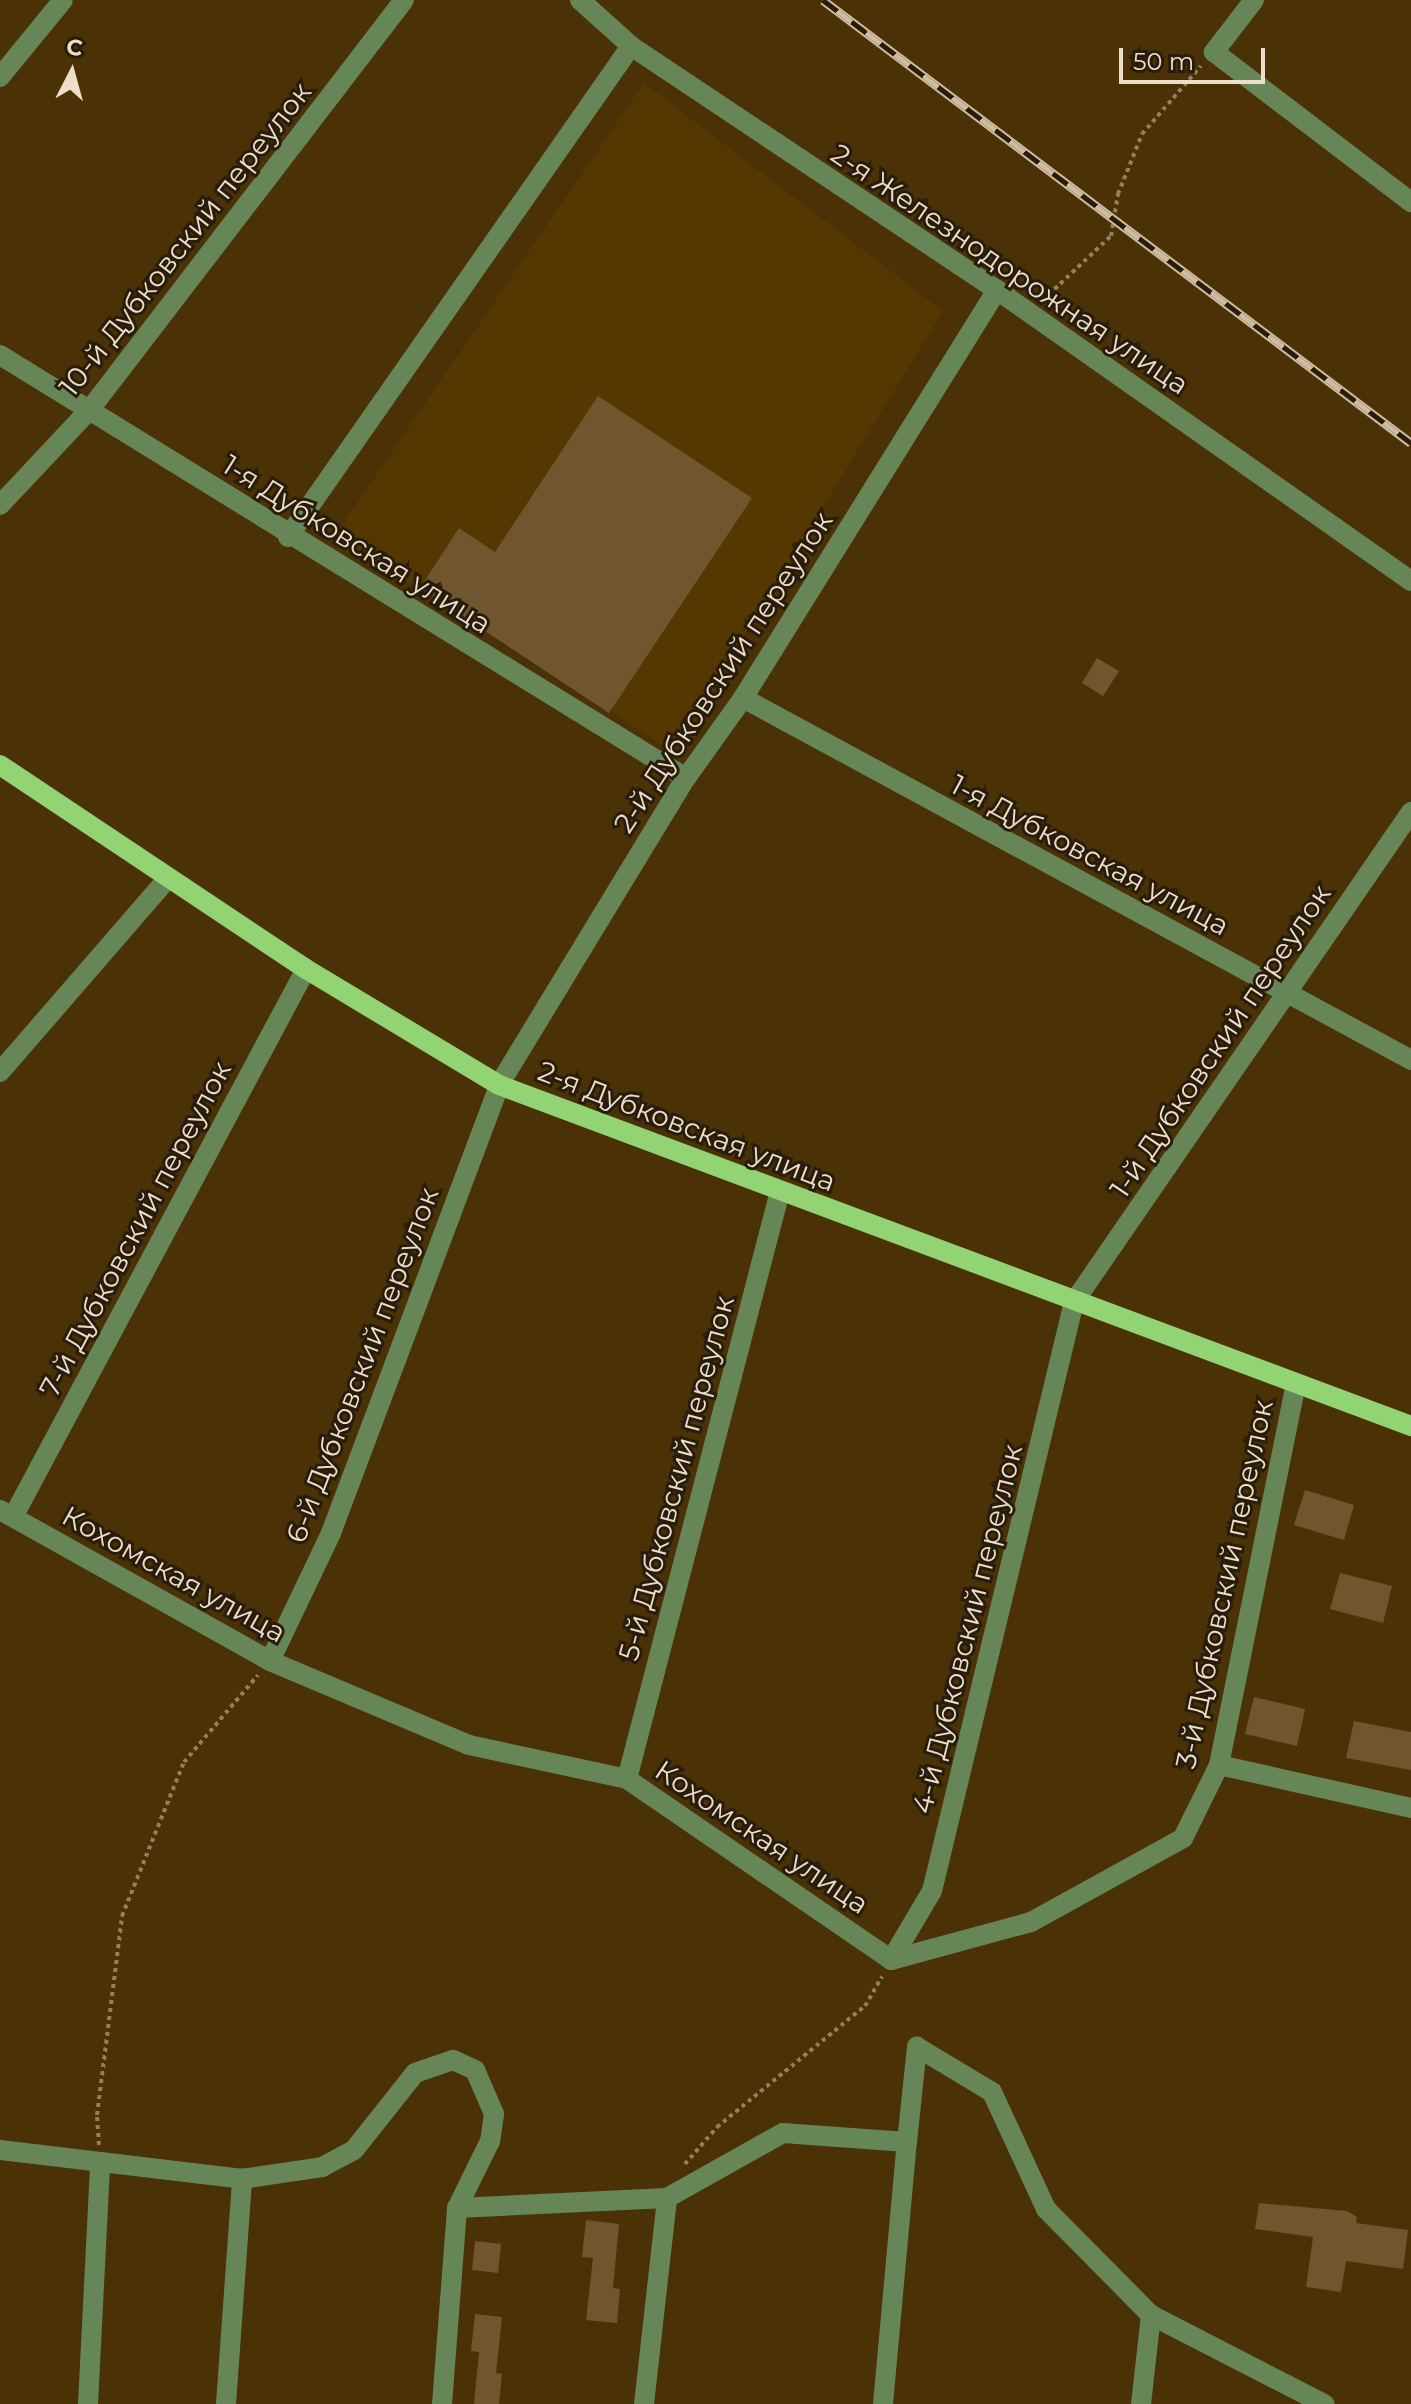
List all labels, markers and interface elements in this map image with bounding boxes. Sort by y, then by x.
north arrow [32,32,112,112]
scale bar [1123,32,1269,82]
text: С [65,33,84,62]
text: 50 m [1133,47,1194,76]
street label: 10-й Дубковский переулок [52,75,318,403]
street label: 2-я Железнодорожная улица [825,137,1195,401]
street label: 1-я Дубковская улица [217,448,497,640]
street label: 2-й Дубковский переулок [607,505,839,839]
street label: 1-я Дубковская улица [945,767,1235,943]
street label: 1-й Дубковский переулок [1103,878,1337,1204]
street label: 2-я Дубковская улица [534,1054,840,1198]
street label: 7-й Дубковский переулок [32,1055,238,1403]
street label: 6-й Дубковский переулок [279,1183,445,1547]
street label: 5-й Дубковский переулок [611,1292,741,1664]
street label: 3-й Дубковский переулок [1168,1397,1280,1771]
street label: 4-й Дубковский переулок [905,1441,1029,1817]
street label: Кохомская улица [56,1499,292,1649]
street label: Кохомская улица [649,1753,875,1921]

